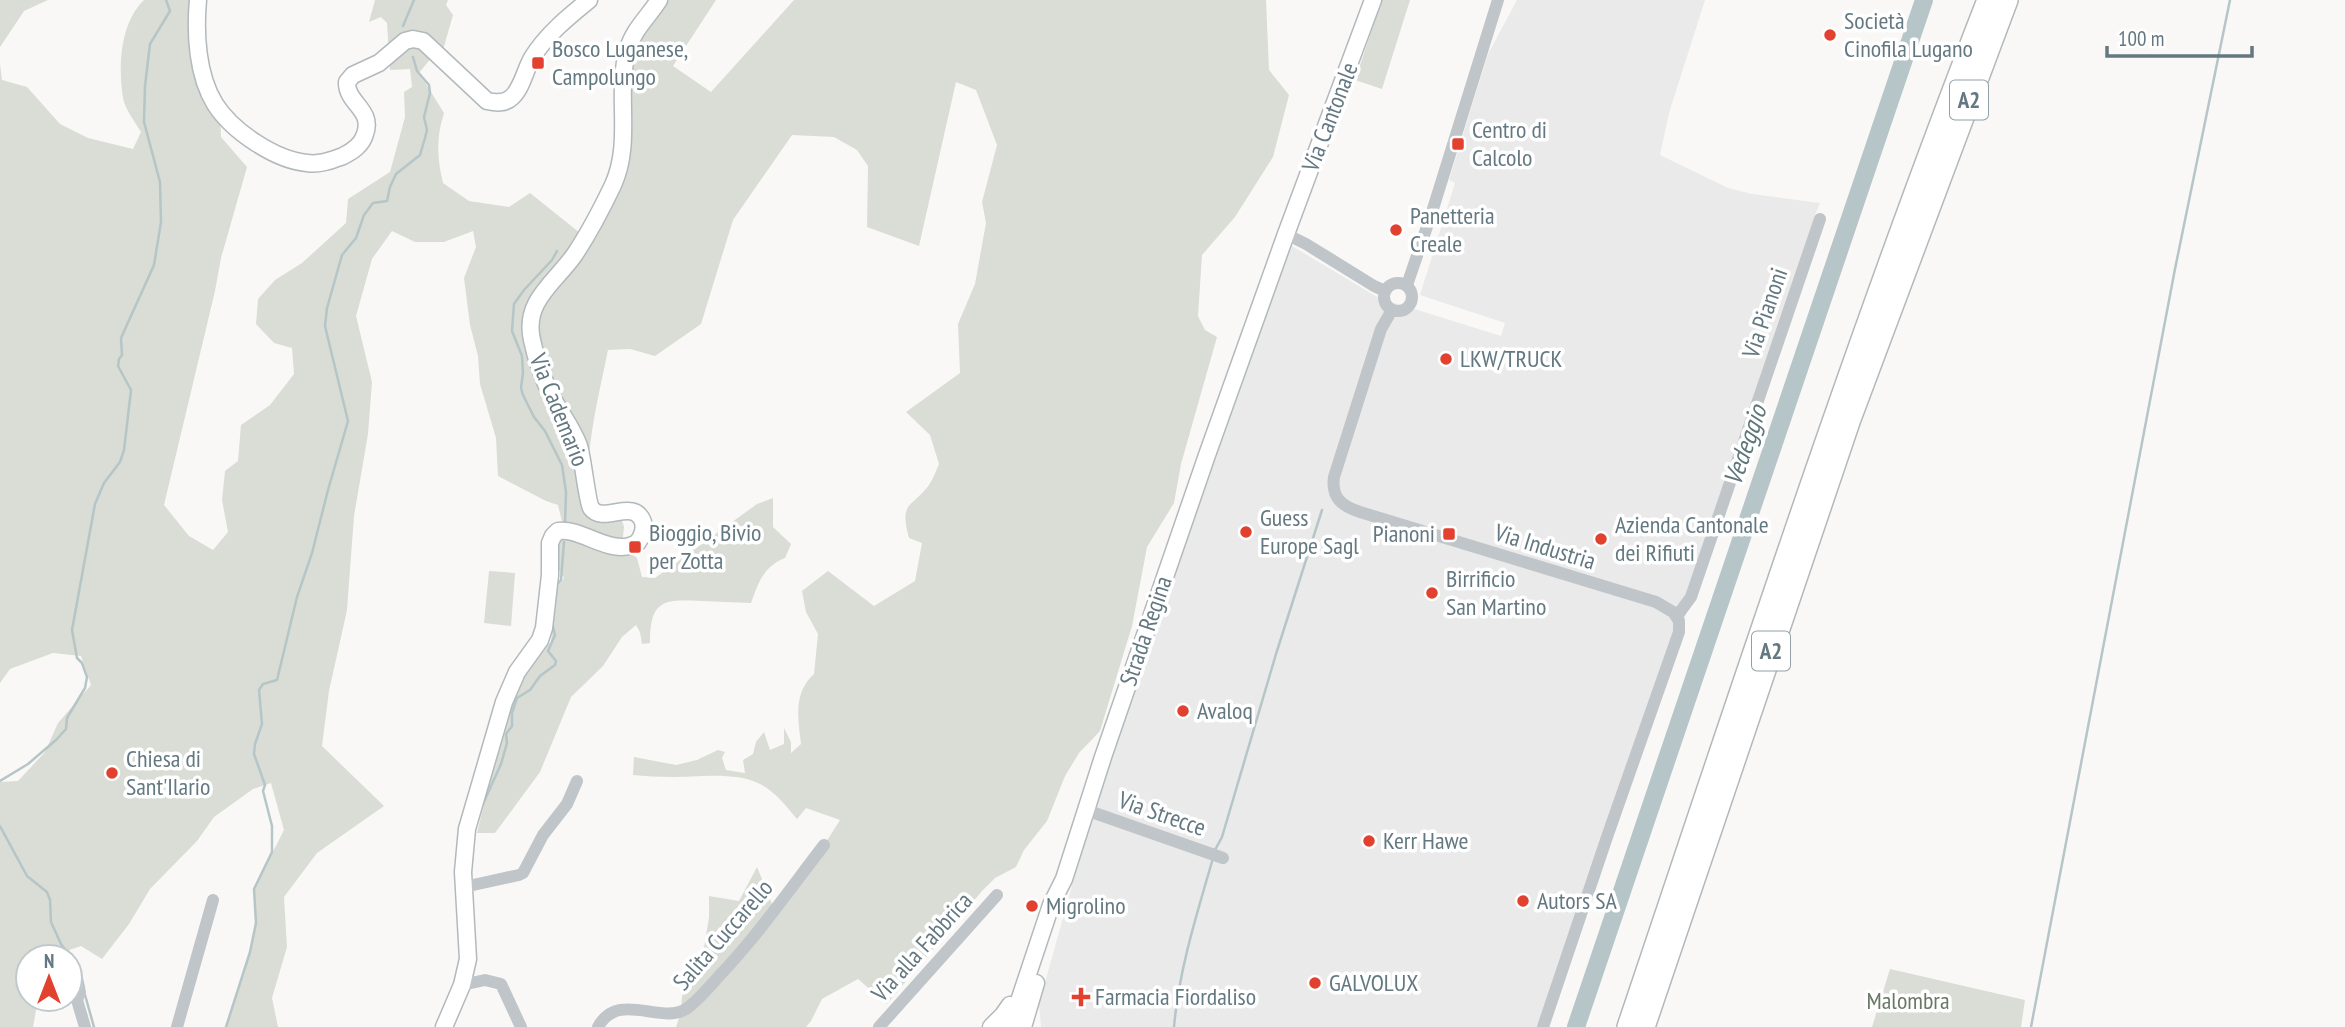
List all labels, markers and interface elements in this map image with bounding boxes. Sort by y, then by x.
place label: Società Cinofila Lugano [1844,5,1973,64]
scale bar [2107,14,2252,58]
text: 100 m [2118,25,2164,52]
marker: Società Cinofila Lugano [1822,27,1838,43]
place label: Bosco Luganese, Campolungo [552,33,688,92]
marker: Bosco Luganese, Campolungo [530,55,546,71]
street label: Via Cantonale [1294,58,1364,177]
road number: A2 [1950,80,1988,120]
place label: Centro di Calcolo [1472,114,1547,173]
marker: Centro di Calcolo [1450,136,1466,152]
place label: Panetteria Creale [1410,200,1495,259]
marker: Panetteria Creale [1388,222,1404,238]
street label: Via Pianoni [1734,264,1794,363]
place label: LKW/TRUCK [1460,343,1563,374]
street label: Via Cademario [522,348,596,471]
marker: LKW/TRUCK [1438,351,1454,367]
water label: Vedeggio [1715,399,1774,489]
place label: Guess Europe Sagl [1260,502,1359,561]
place label: Azienda Cantonale dei Rifiuti [1615,509,1769,568]
street label: Via Industria [1490,516,1599,577]
place label: Bioggio, Bivio per Zotta [649,517,762,576]
place label: Pianoni [1373,518,1435,549]
marker: Guess Europe Sagl [1238,524,1254,540]
marker: Pianoni [1441,526,1457,542]
marker: Azienda Cantonale dei Rifiuti [1593,531,1609,547]
marker: Bioggio, Bivio per Zotta [627,539,643,555]
place label: Birrificio San Martino [1446,563,1546,622]
street label: Strada Regina [1112,572,1179,690]
marker: Birrificio San Martino [1424,585,1440,601]
road number: A2 [1752,632,1790,670]
place label: Avaloq [1197,695,1253,726]
marker: Avaloq [1175,703,1191,719]
place label: Chiesa di Sant'Ilario [126,743,210,802]
marker: Chiesa di Sant'Ilario [104,765,120,781]
street label: Via Strecce [1113,784,1210,843]
place label: Kerr Hawe [1383,825,1468,856]
marker: Kerr Hawe [1361,833,1377,849]
street label: Salita Cuccarello [666,873,779,997]
street label: Via alla Fabbrica [864,885,979,1009]
place label: Autors SA [1537,885,1618,916]
place label: Migrolino [1046,890,1126,921]
marker: Autors SA [1515,893,1531,909]
marker: Migrolino [1024,898,1040,914]
north arrow [14,943,84,1013]
text: N [44,949,54,973]
place label: GALVOLUX [1329,967,1418,998]
marker: GALVOLUX [1307,975,1323,991]
place label: Farmacia Fiordaliso [1095,981,1256,1012]
park label: Malombra [1866,985,1950,1016]
marker: Farmacia Fiordaliso [1073,989,1089,1005]

